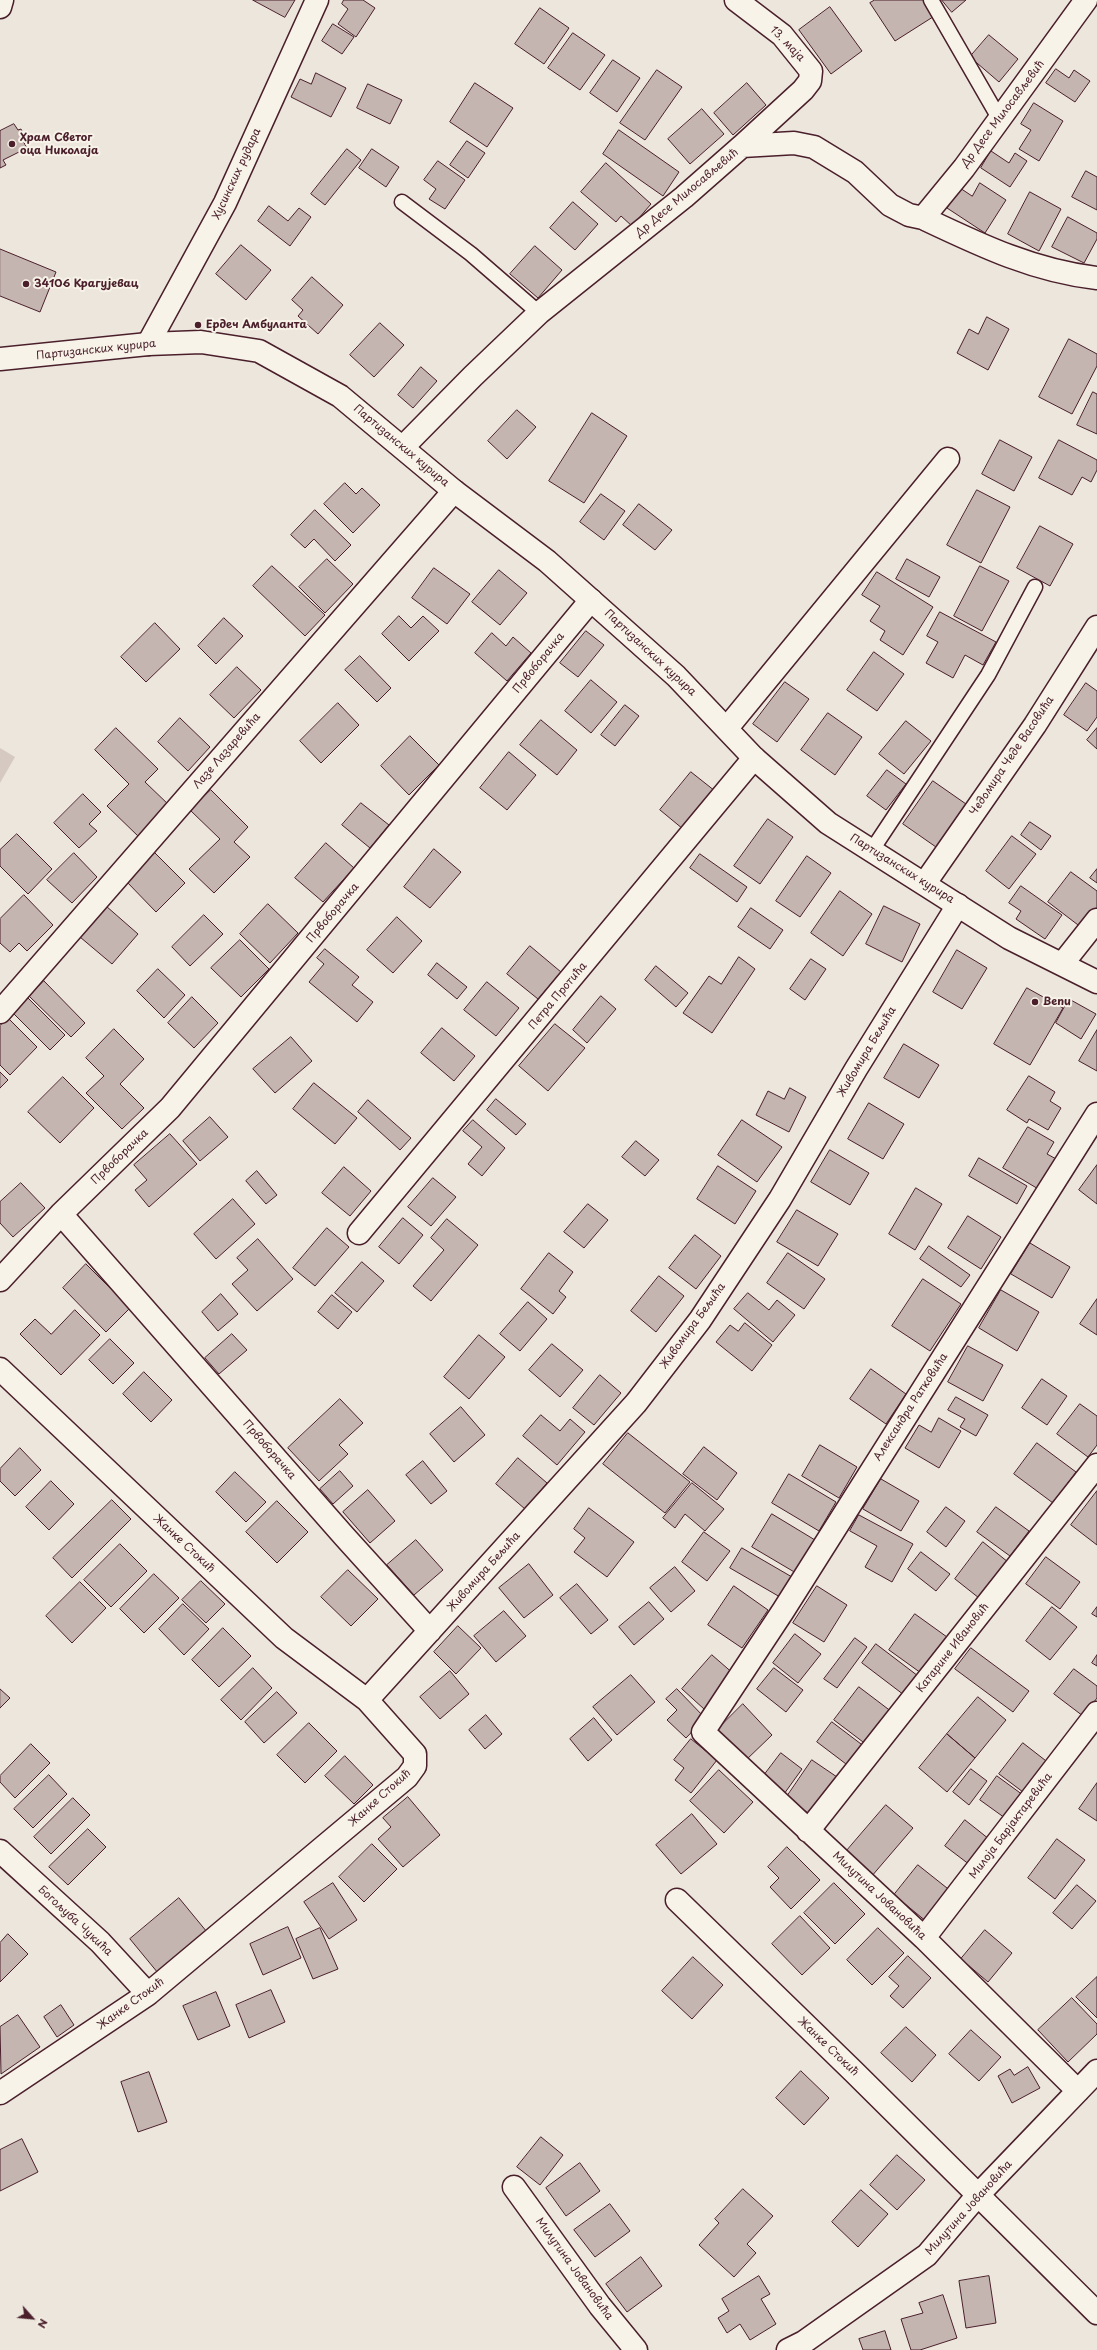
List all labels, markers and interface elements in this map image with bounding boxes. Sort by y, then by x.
street label: 13. маја [767,24,807,64]
street label: Др Десе Милосављевић [959,58,1047,170]
street label: Хусинских рудара [210,126,264,222]
place label: Храм Светог оца Николаја [20,131,99,157]
marker: Храм Светог оца Николаја [7,139,17,149]
street label: Др Десе Милосављевић [633,146,741,240]
place label: 34106 Крагујевац [34,277,138,291]
marker: 34106 Крагујевац [21,279,31,289]
place label: Ердеч Амбуланта [206,318,307,332]
marker: Ердеч Амбуланта [193,320,203,330]
street label: Партизанских курира [35,337,157,363]
street label: Партизанских курира [351,402,451,490]
street label: Партизанских курира [601,607,699,699]
street label: Првоборачка [511,630,567,696]
street label: Чедомира Чеде Васовића [967,694,1057,818]
street label: Лазе Лазаревића [191,710,263,792]
street label: Партизанских курира [847,831,957,907]
street label: Првоборачка [304,880,362,946]
street label: Петра Протића [526,960,590,1032]
place label: Benu [1043,995,1071,1009]
marker: Benu [1030,997,1040,1007]
street label: Живомира Бељића [835,1004,899,1100]
street label: Првоборачка [89,1127,151,1187]
street label: Живомира Бељића [657,1280,729,1372]
street label: Александра Ратковића [871,1351,951,1463]
street label: Првоборачка [240,1418,298,1482]
street label: Жанке Стокић [151,1512,217,1576]
street label: Живомира Бељића [445,1529,523,1615]
street label: Катарине Ивановић [914,1601,992,1695]
street label: Жанке Стокић [346,1767,414,1829]
street label: Милоја Барјактаревића [967,1770,1055,1882]
street label: Милутина Јовановића [829,1849,929,1943]
street label: Богољуба Чукића [35,1883,115,1959]
street label: Жанке Стокић [95,1975,167,2033]
street label: Жанке Стокић [795,2015,861,2079]
street label: Милутина Јовановића [923,2158,1015,2258]
street label: Милутина Јовановића [532,2215,616,2323]
north arrow [12,2298,52,2338]
text: N [34,2316,53,2331]

